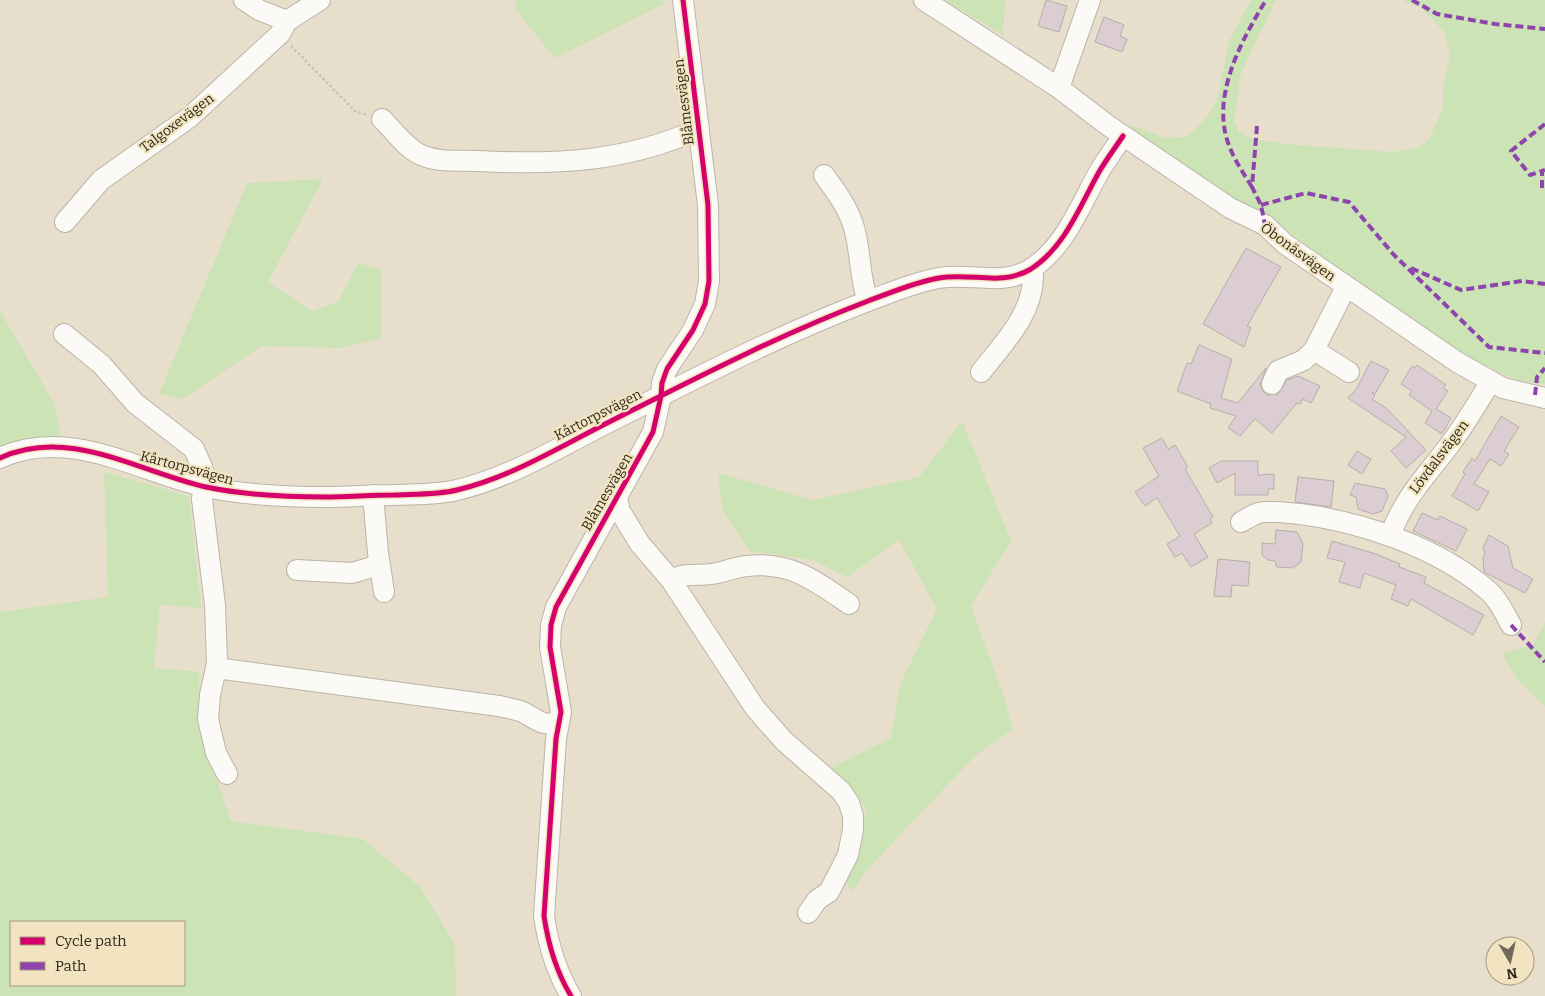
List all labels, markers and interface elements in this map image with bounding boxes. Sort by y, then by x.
street label: Blåmesvägen [670,58,698,146]
street label: Talgoxevägen [137,90,217,156]
street label: Öbonäsvägen [1257,219,1339,285]
street label: Kårtorpsvägen [551,386,645,444]
street label: Lövdalsvägen [1406,417,1472,497]
street label: Kårtorpsvägen [139,447,236,489]
street label: Blåmesvägen [578,450,636,534]
legend [10,921,185,986]
text: Cycle path [55,932,127,950]
north arrow [1485,936,1535,986]
text: Path [55,957,87,975]
text: N [1505,964,1519,983]

